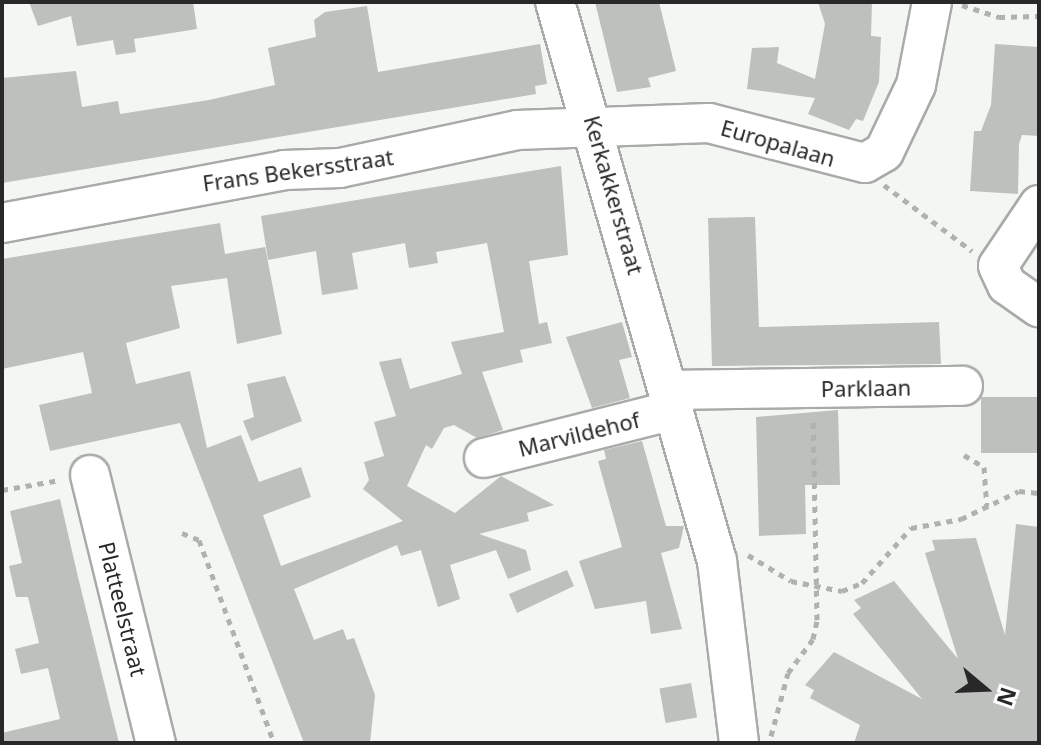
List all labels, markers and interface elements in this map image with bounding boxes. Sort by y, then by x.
street label: Kerkakkerstraat [579,113,649,277]
street label: Europalaan [718,114,838,172]
street label: Frans Bekersstraat [201,144,395,196]
street label: Parklaan [821,374,911,402]
street label: Marvildehof [515,406,643,462]
street label: Platteelstraat [94,539,152,679]
north arrow [945,649,1025,729]
text: N [991,683,1025,710]

